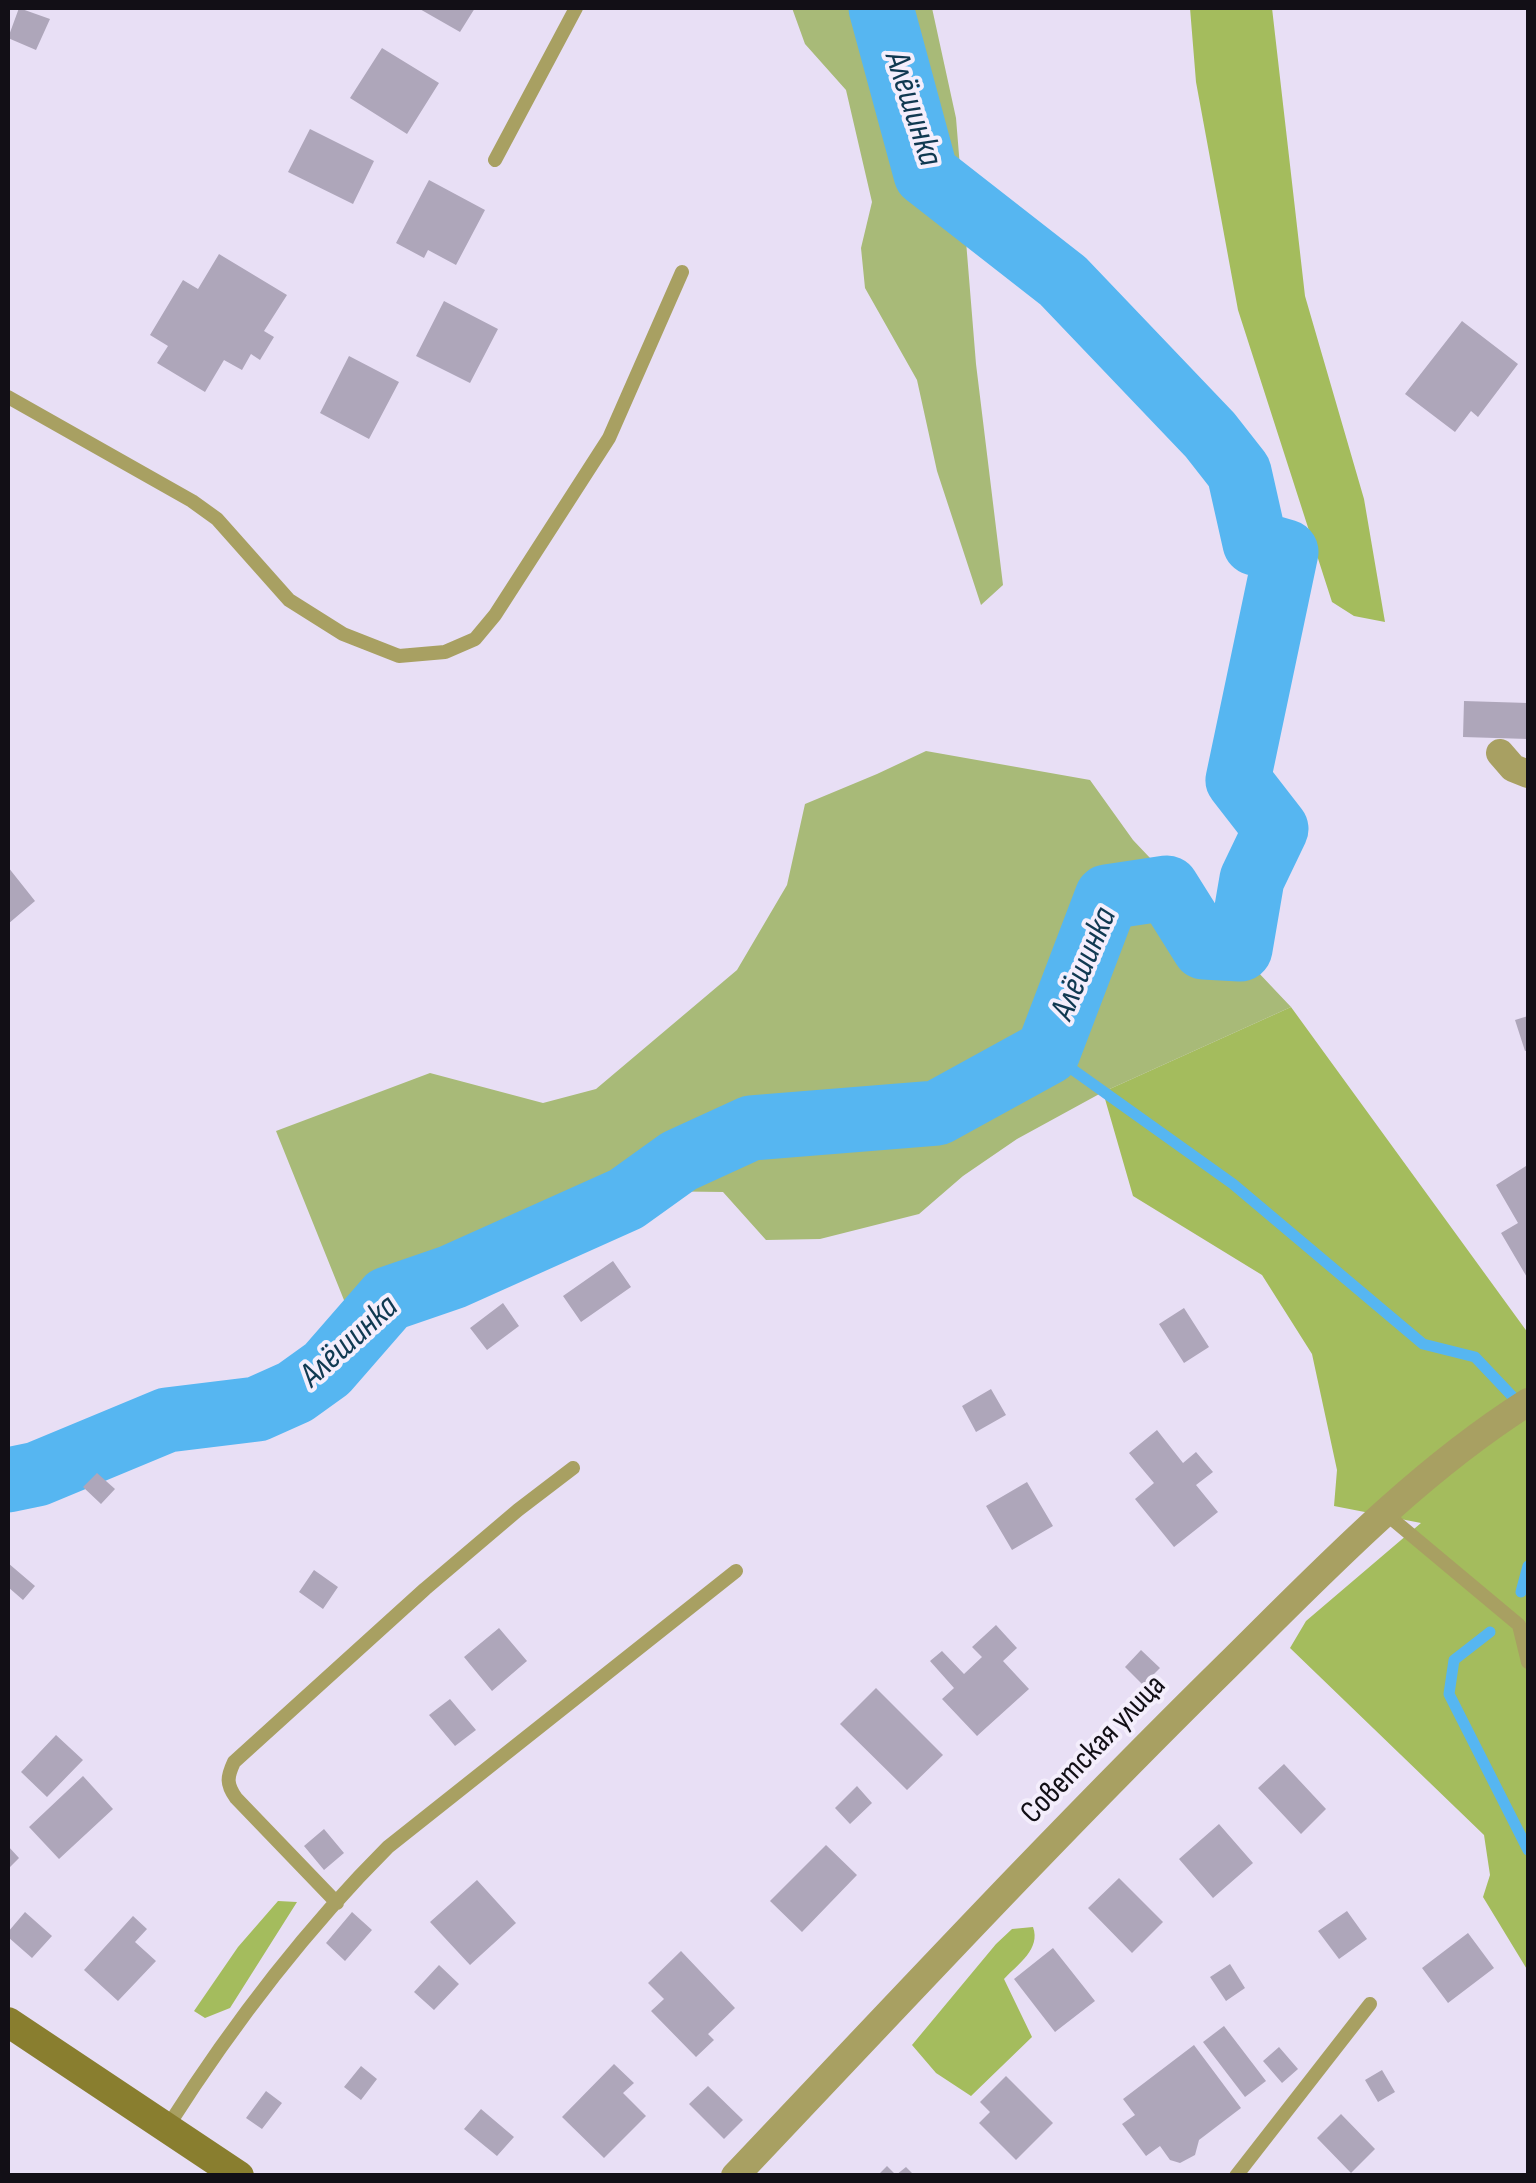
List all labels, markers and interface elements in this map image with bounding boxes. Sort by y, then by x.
water label: Алёшинка [874,46,950,172]
water label: Алёшинка [1043,902,1127,1026]
water label: Алёшинка [292,1287,408,1397]
street label: Советская улица [1013,1667,1175,1833]

